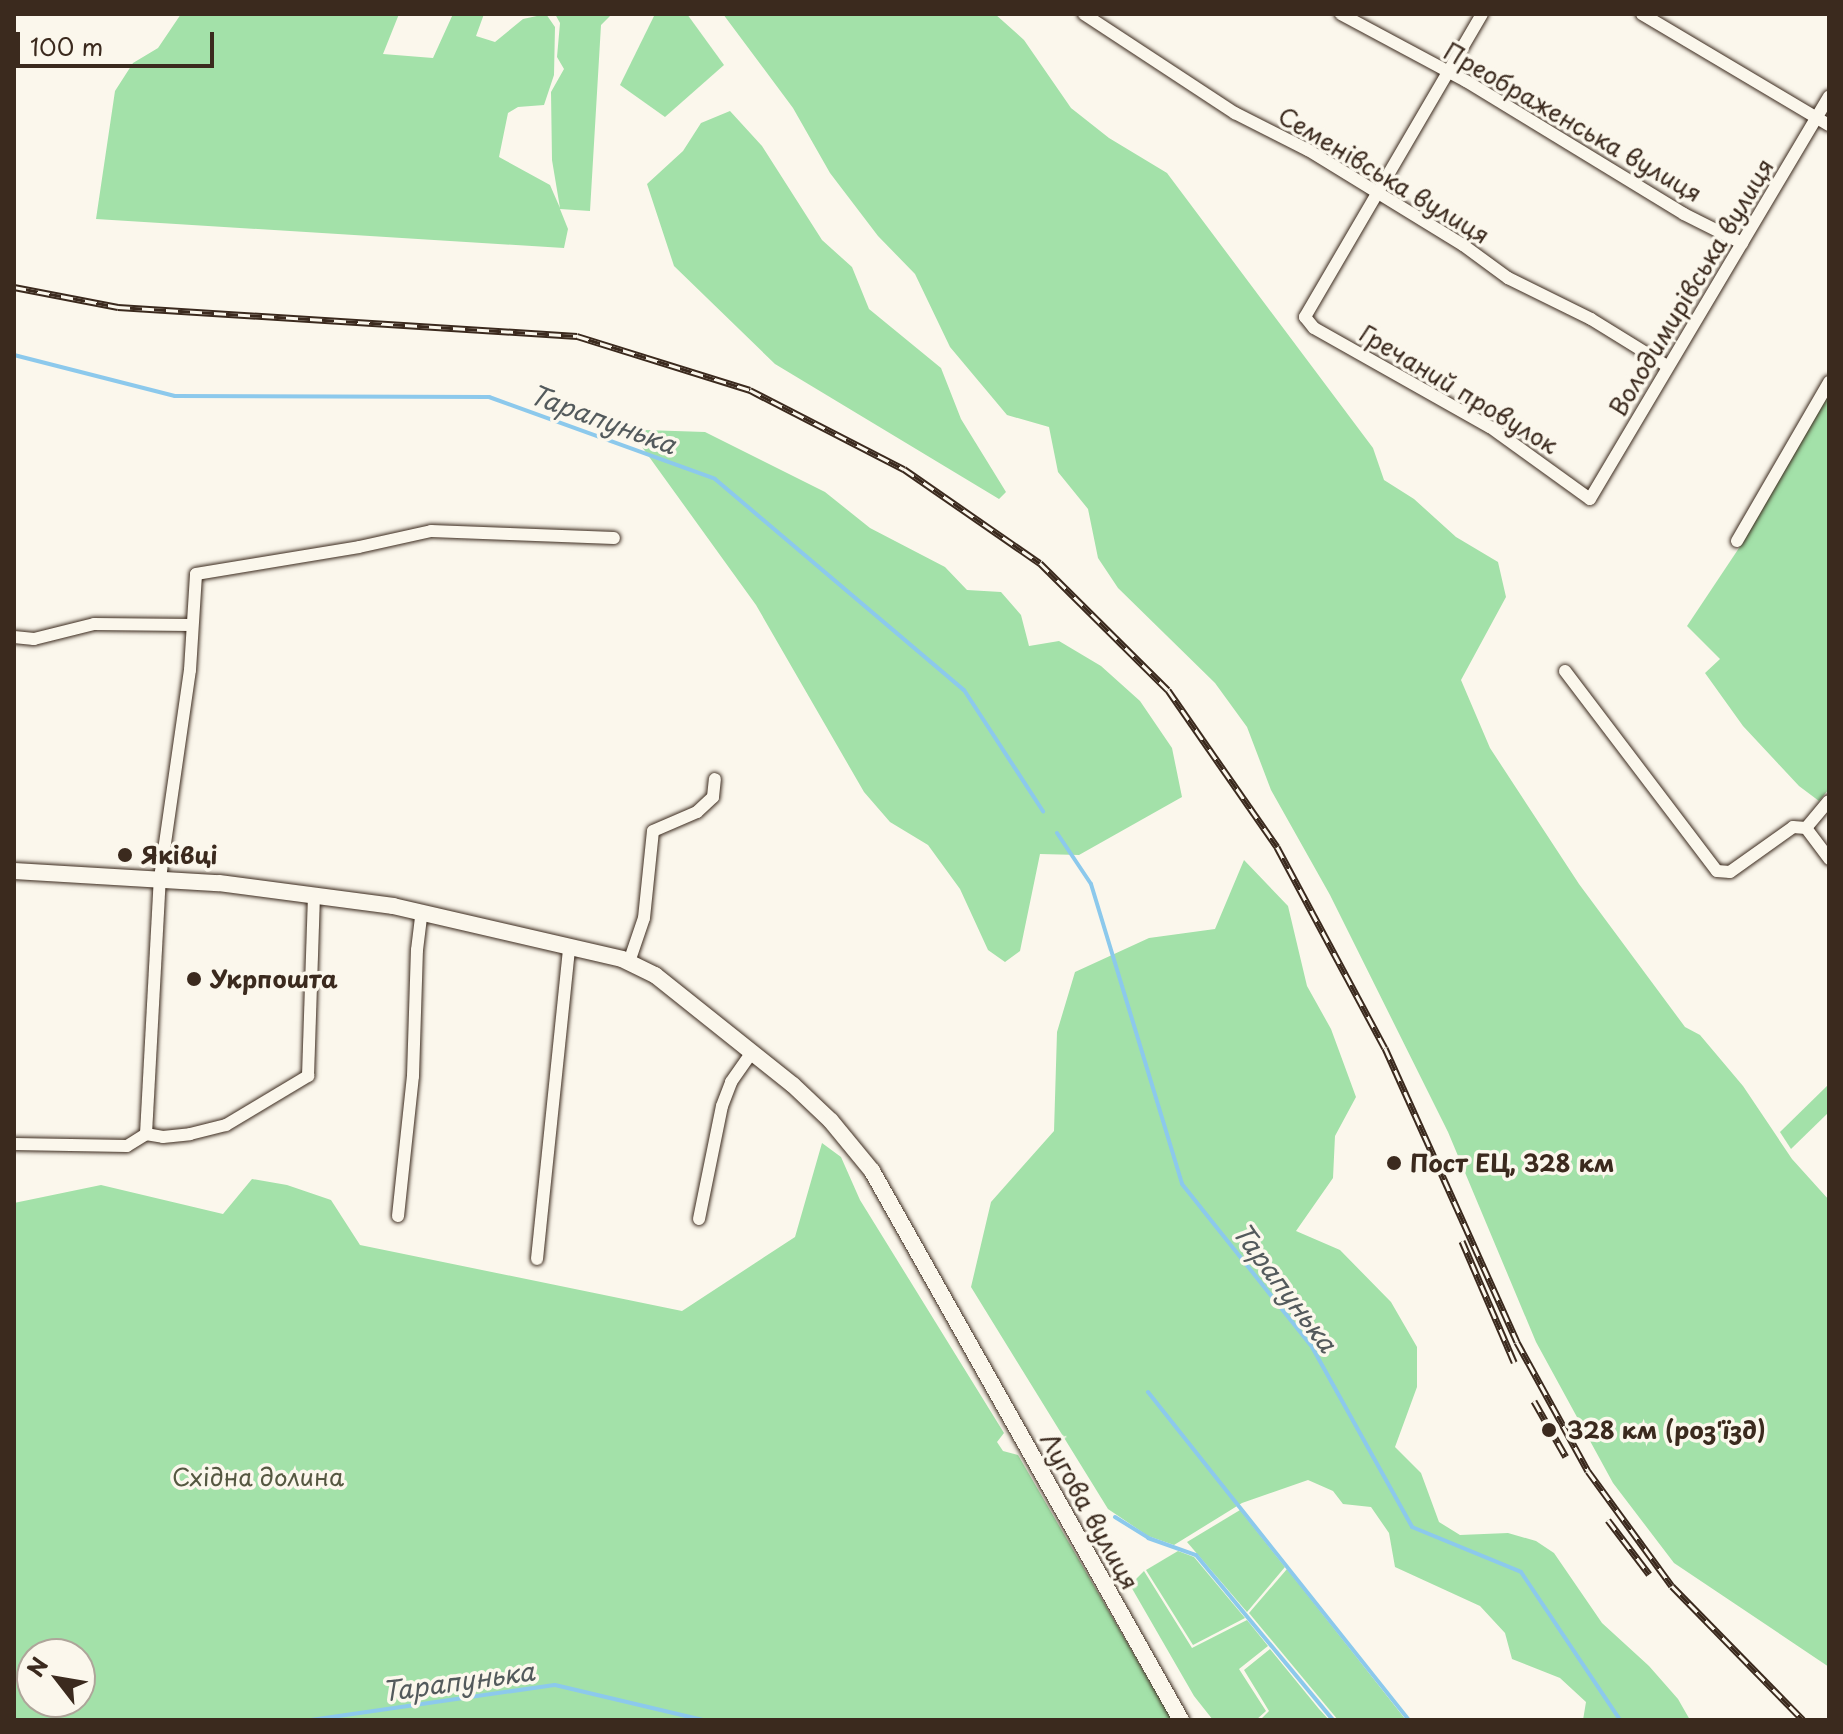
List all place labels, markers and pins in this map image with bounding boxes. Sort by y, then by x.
place label: Яківці [141,841,217,869]
marker: Яківці [116,846,134,864]
place label: Укрпошта [210,965,338,993]
marker: Укрпошта [185,970,203,988]
place label: Пост ЕЦ, 328 км [1410,1149,1615,1177]
marker: Пост ЕЦ, 328 км [1385,1154,1403,1172]
place label: 328 км (роз'їзд) [1567,1416,1766,1444]
marker: 328 км (роз'їзд) [1538,1419,1560,1441]

